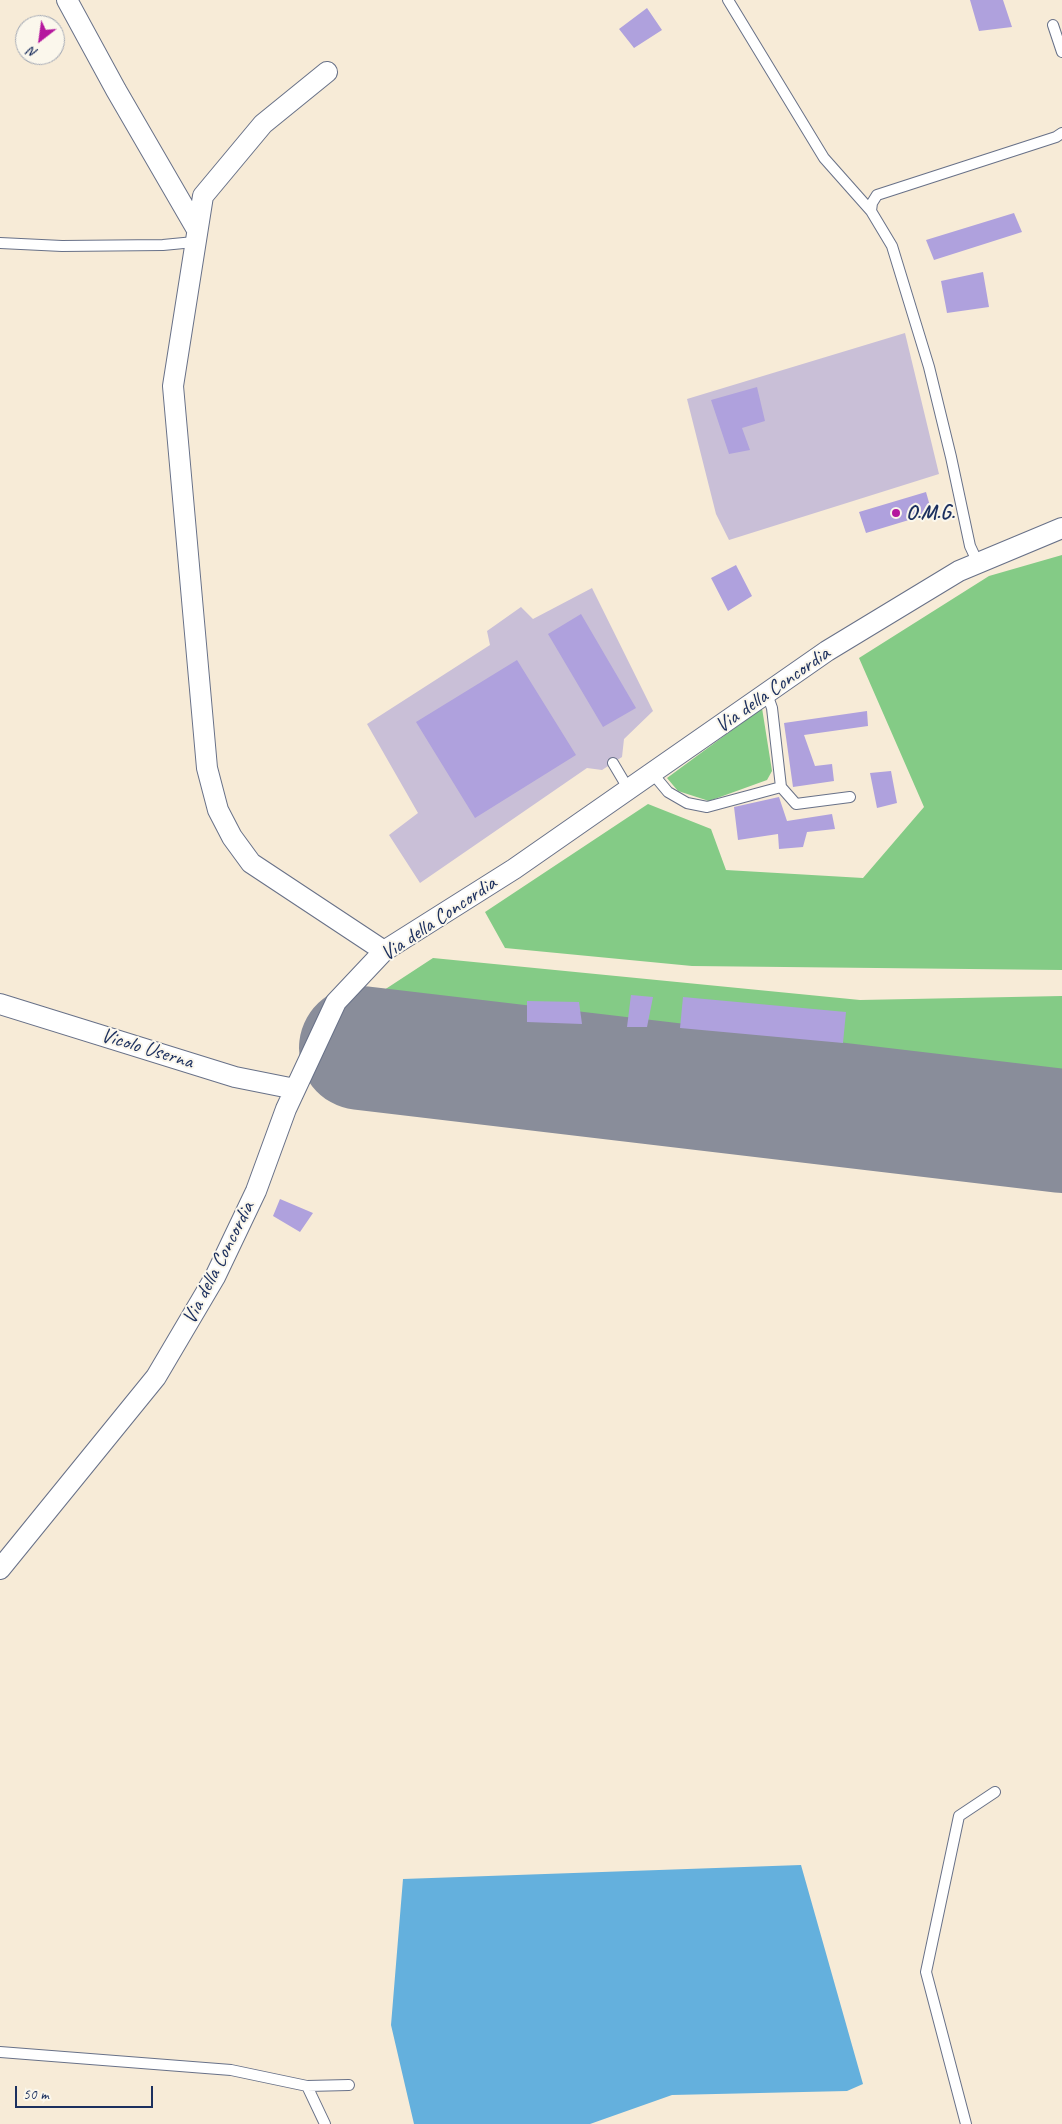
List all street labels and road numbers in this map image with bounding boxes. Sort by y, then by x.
street label: Via della Concordia [711,641,835,739]
street label: Via della Concordia [376,871,502,967]
street label: Vicolo Userna [98,1023,196,1075]
street label: Via della Concordia [177,1198,261,1328]

